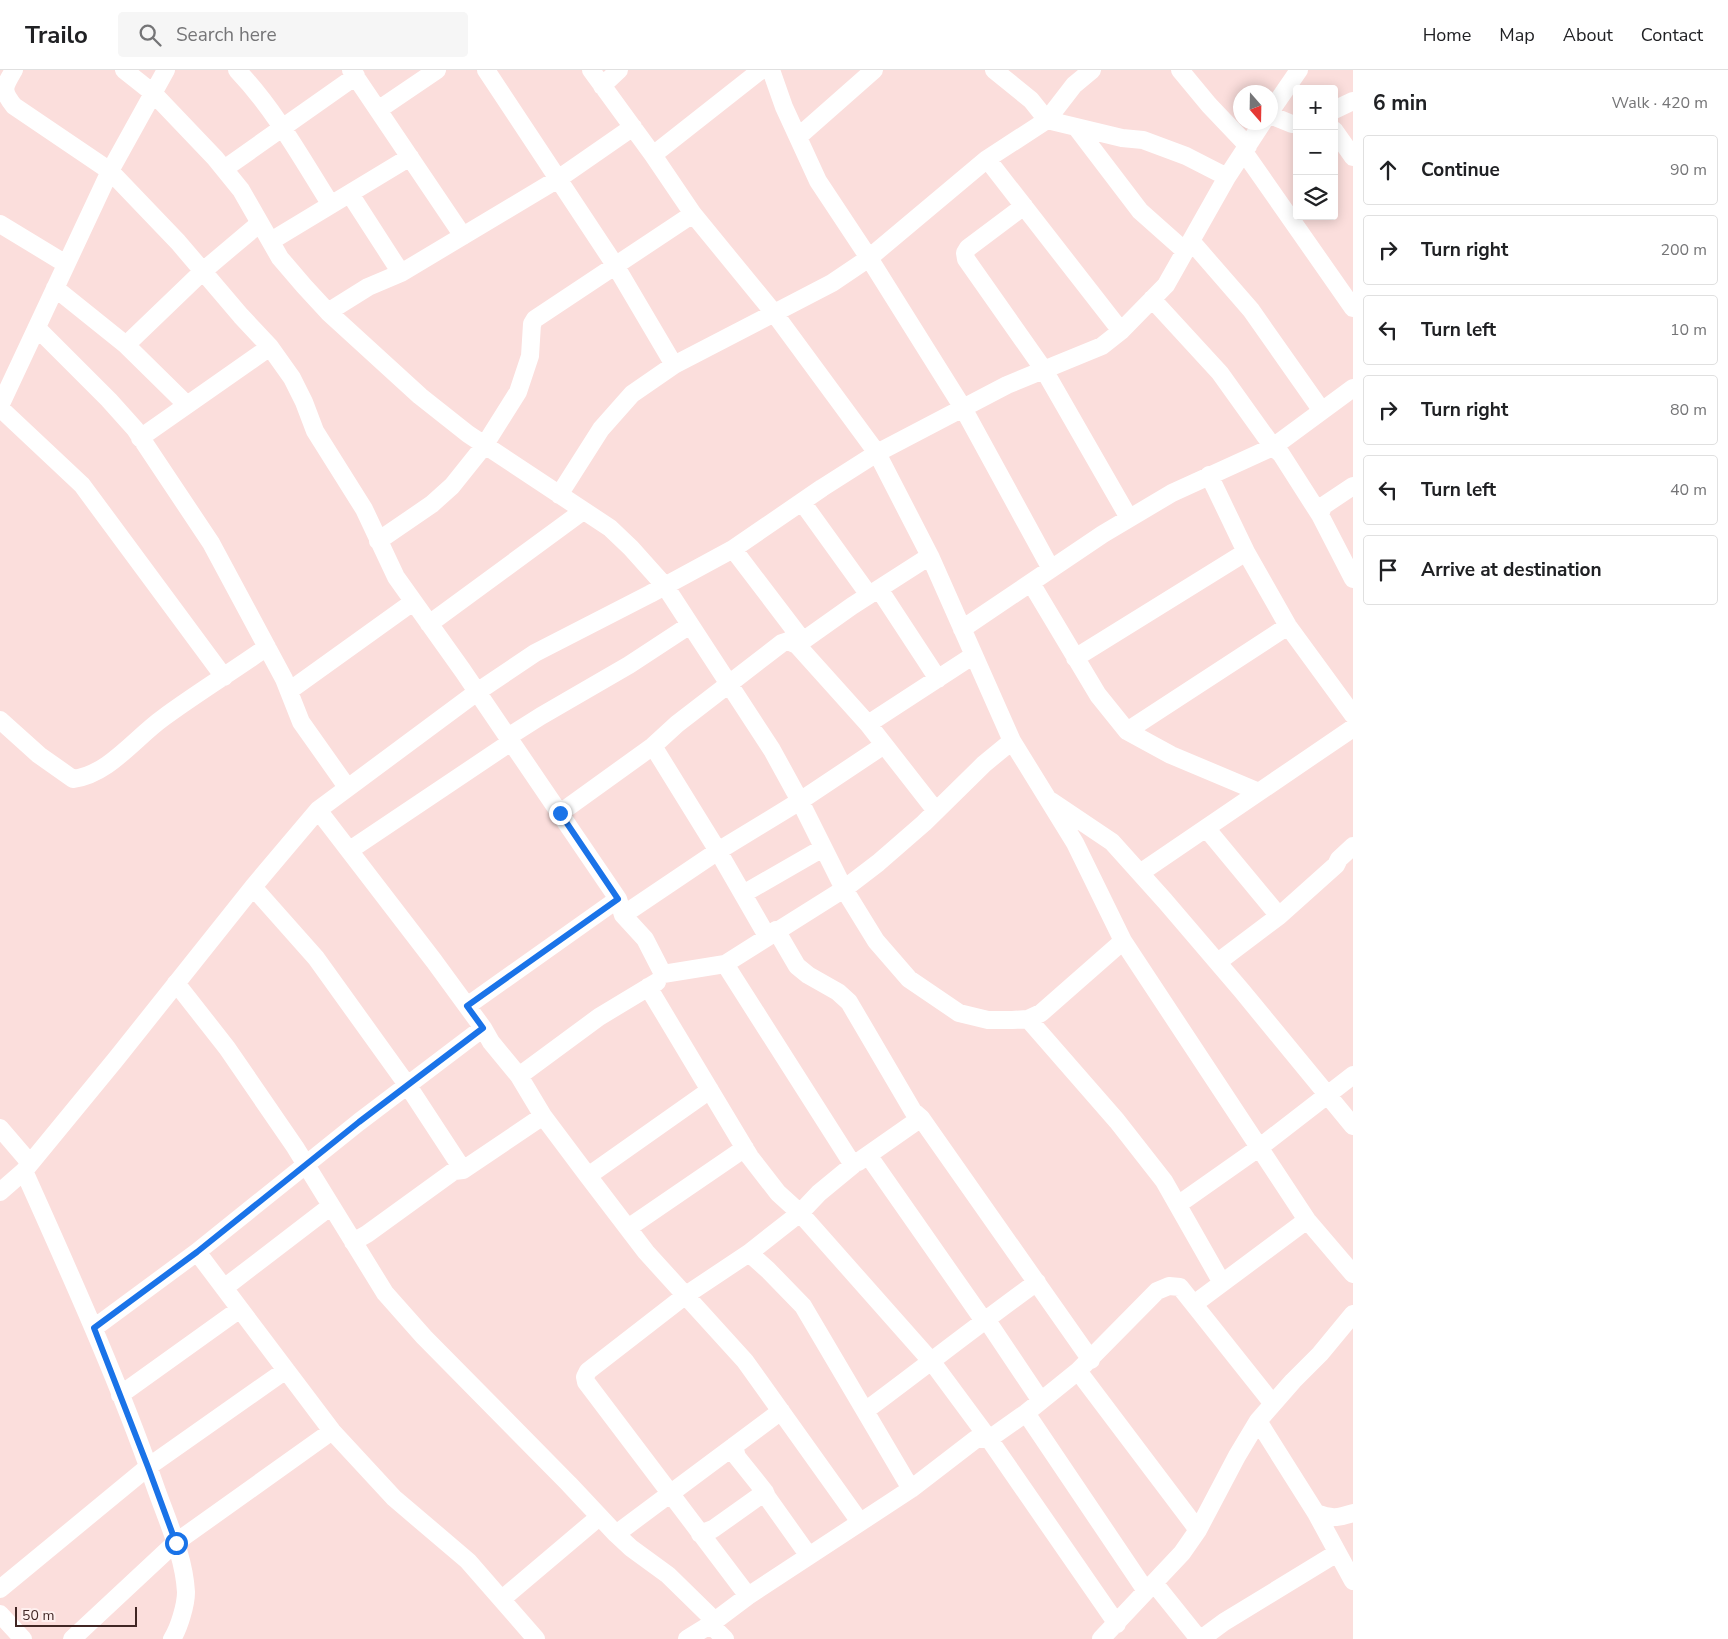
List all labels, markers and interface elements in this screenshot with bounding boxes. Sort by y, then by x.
search box [118,12,468,57]
text: Trailo [25,19,88,51]
icon: search [136,21,164,49]
text: Search here [176,22,277,48]
text: Home [1423,23,1471,47]
text: Map [1499,23,1535,47]
text: About [1563,23,1613,47]
text: Contact [1641,23,1703,47]
north arrow [1233,85,1278,130]
map controls [1293,85,1338,220]
button: + [1293,85,1338,130]
text: 6 min [1373,89,1427,117]
text: Walk · 420 m [1612,92,1708,114]
button: − [1293,130,1338,175]
icon: ahead [1374,156,1402,184]
text: Continue [1421,157,1500,183]
text: 90 m [1670,159,1707,181]
button: layers [1293,175,1338,220]
icon: right [1374,236,1402,264]
text: Turn right [1421,237,1508,263]
text: 200 m [1660,239,1707,261]
icon: left [1374,316,1402,344]
text: Turn left [1421,317,1496,343]
text: 10 m [1670,319,1707,341]
icon: right [1374,396,1402,424]
text: Turn right [1421,397,1508,423]
text: 80 m [1670,399,1707,421]
icon: left [1374,476,1402,504]
text: Turn left [1421,477,1496,503]
text: 40 m [1670,479,1707,501]
icon: arrive [1374,556,1402,584]
text: Arrive at destination [1421,557,1602,583]
route end [549,802,572,825]
route start [165,1532,188,1555]
scale bar [15,1604,138,1627]
text: 50 m [22,1606,54,1625]

